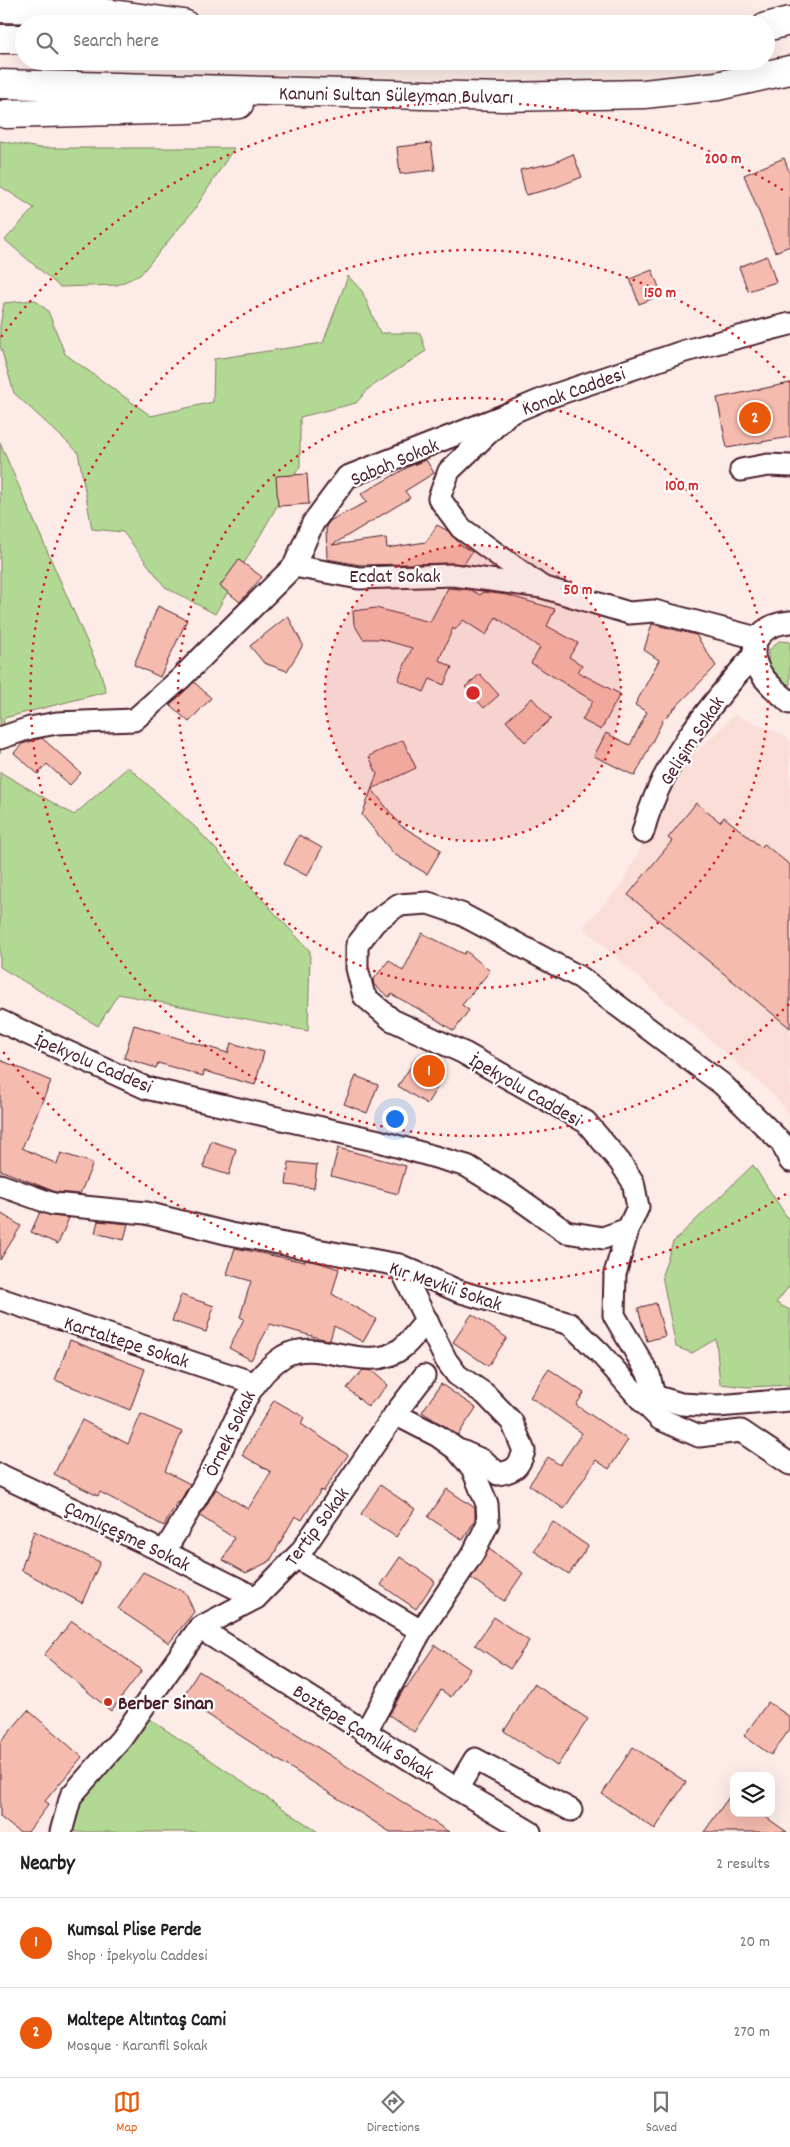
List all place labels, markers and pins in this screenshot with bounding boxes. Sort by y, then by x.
pin: 2 [739,399,771,437]
centre of rings [464,684,482,702]
pin: 1 [413,1052,445,1090]
place label: Berber Sinan [118,1691,214,1719]
marker: Berber Sinan [102,1696,114,1708]

